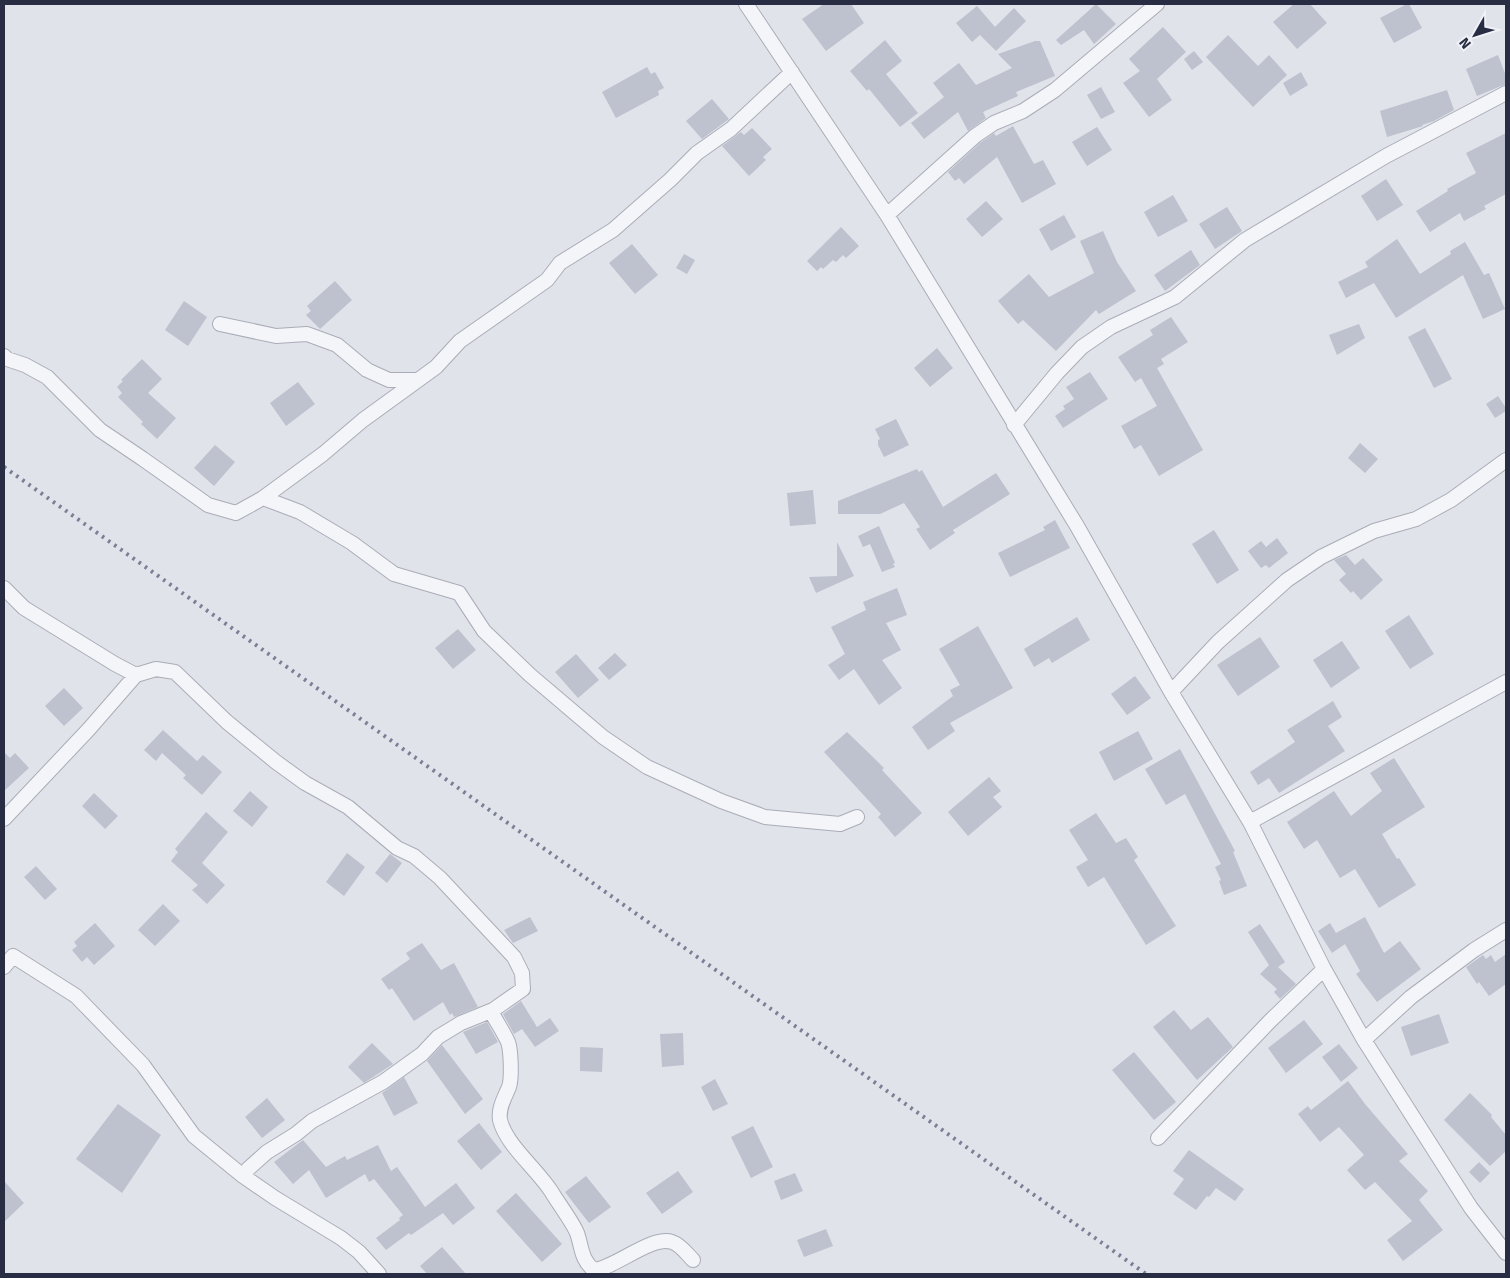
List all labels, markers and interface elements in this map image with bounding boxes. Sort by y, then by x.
north arrow [1450,10,1500,60]
text: N [1456,34,1475,52]

